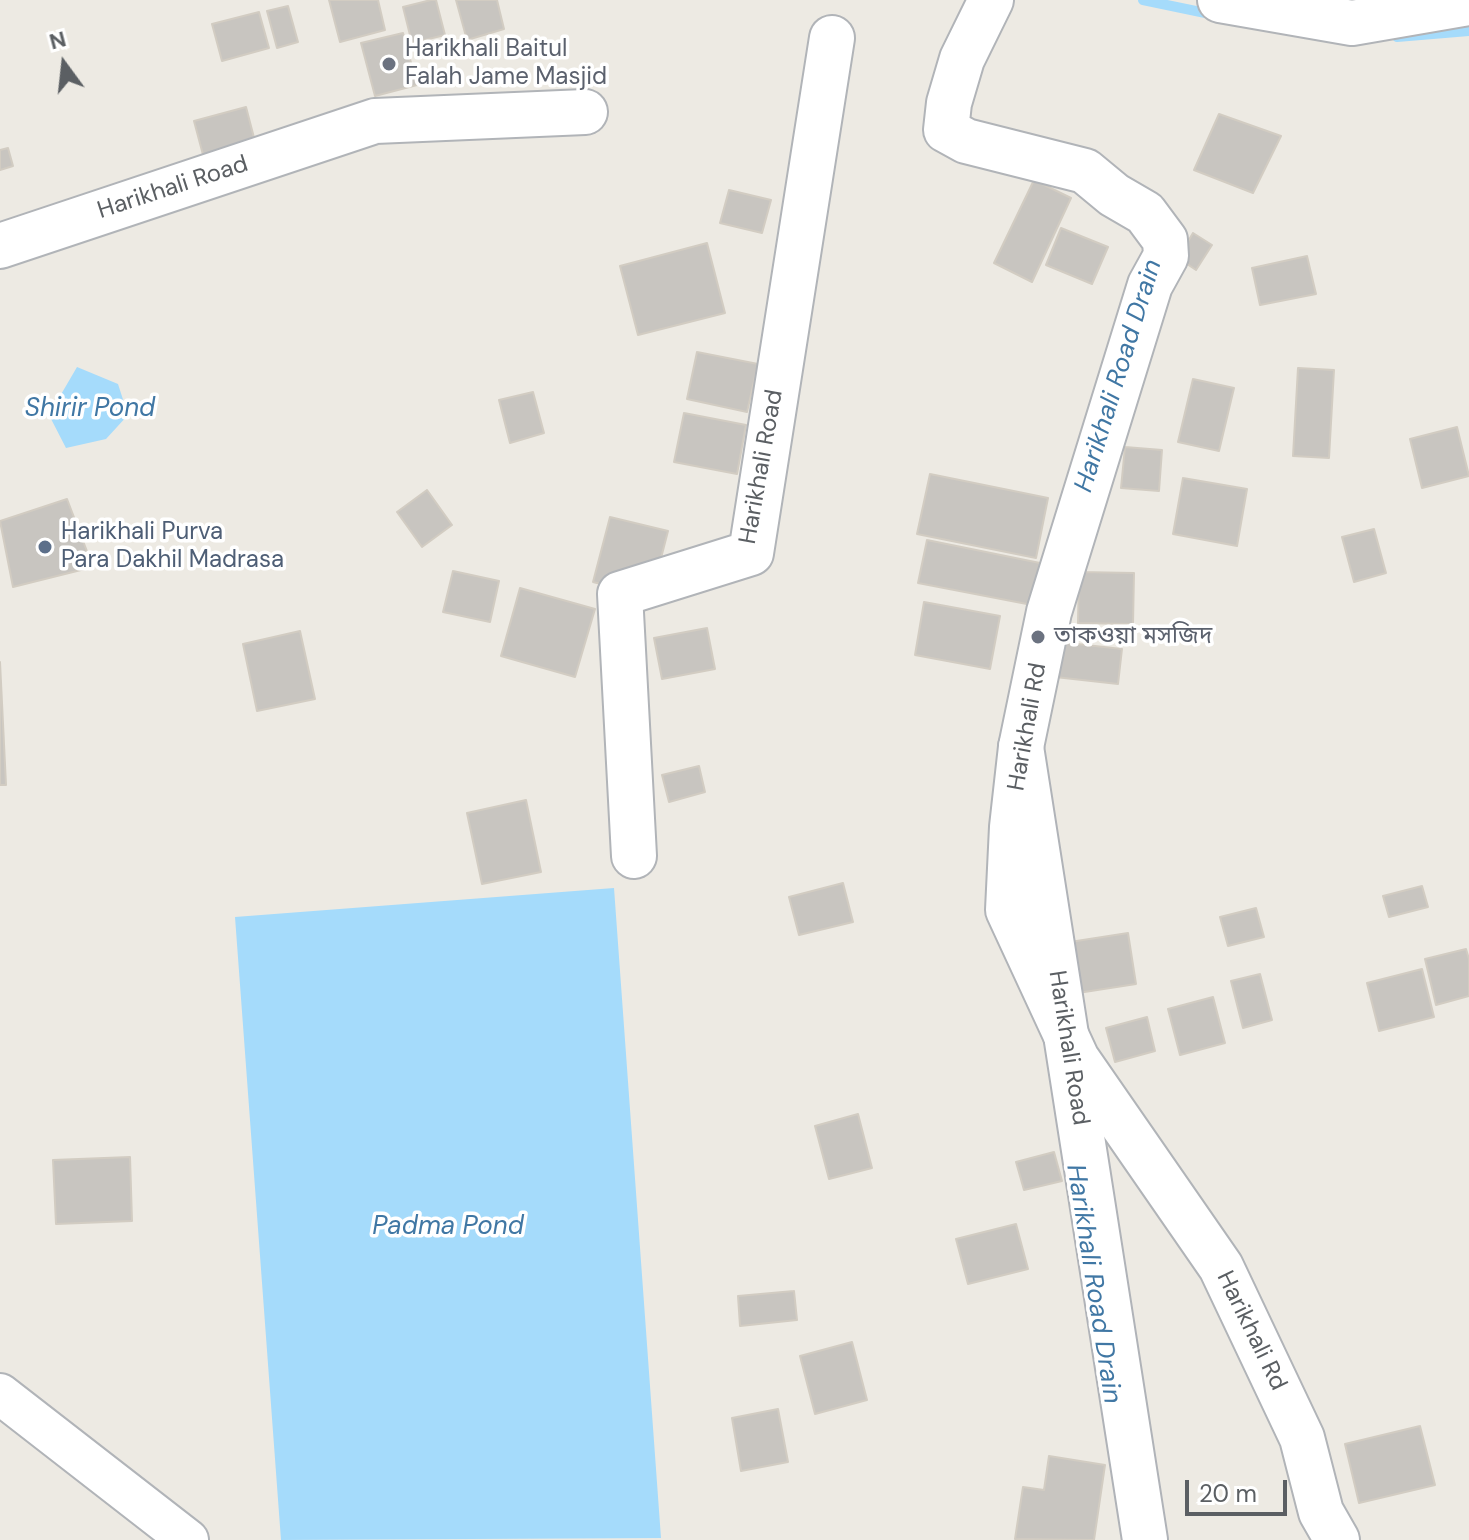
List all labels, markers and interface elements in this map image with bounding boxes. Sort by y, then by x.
north arrow [24,24,104,104]
text: N [46,24,69,56]
place label: Harikhali Baitul Falah Jame Masjid [405,36,607,92]
marker: Harikhali Baitul Falah Jame Masjid [380,55,398,73]
street label: Harikhali Road [94,150,252,226]
water label: Harikhali Road Drain [1069,256,1169,496]
street label: Harikhali Road [734,388,790,546]
water label: Shirir Pond [25,393,155,425]
place label: Harikhali Purva Para Dakhil Madrasa [61,519,284,575]
marker: Harikhali Purva Para Dakhil Madrasa [36,538,54,556]
place label: তাকওয়া মসজিদ [1054,623,1212,651]
marker: তাকওয়া মসজিদ [1029,628,1047,646]
street label: Harikhali Rd [1003,661,1053,793]
street label: Harikhali Road [1042,969,1094,1127]
water label: Harikhali Road Drain [1059,1162,1127,1406]
water label: Padma Pond [372,1211,524,1243]
street label: Harikhali Rd [1210,1267,1292,1395]
scale bar [1189,1464,1291,1514]
text: 20 m [1199,1478,1257,1509]

